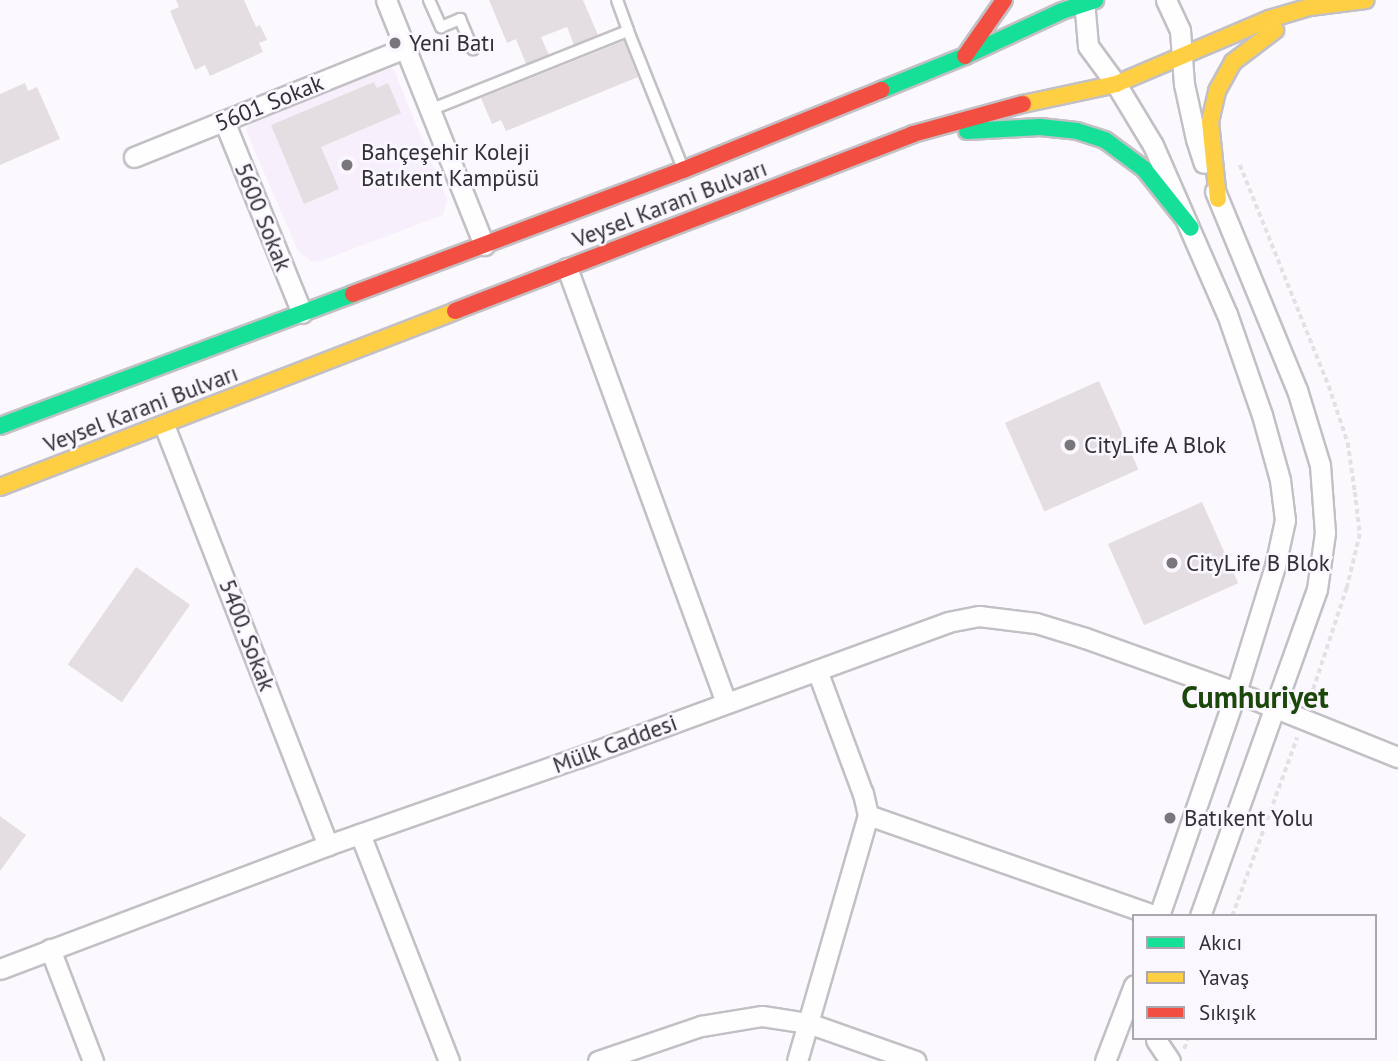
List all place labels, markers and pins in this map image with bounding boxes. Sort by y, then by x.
place label: Yeni Batı [409,29,495,57]
marker: Yeni Batı [387,35,403,51]
place label: Bahçeşehir Koleji Batıkent Kampüsü [361,138,539,192]
marker: Bahçeşehir Koleji Batıkent Kampüsü [339,157,355,173]
place label: CityLife A Blok [1084,431,1228,459]
marker: CityLife A Blok [1062,437,1078,453]
place label: CityLife B Blok [1186,549,1330,577]
marker: CityLife B Blok [1164,555,1180,571]
place label: Batıkent Yolu [1184,804,1314,832]
marker: Batıkent Yolu [1162,810,1178,826]

